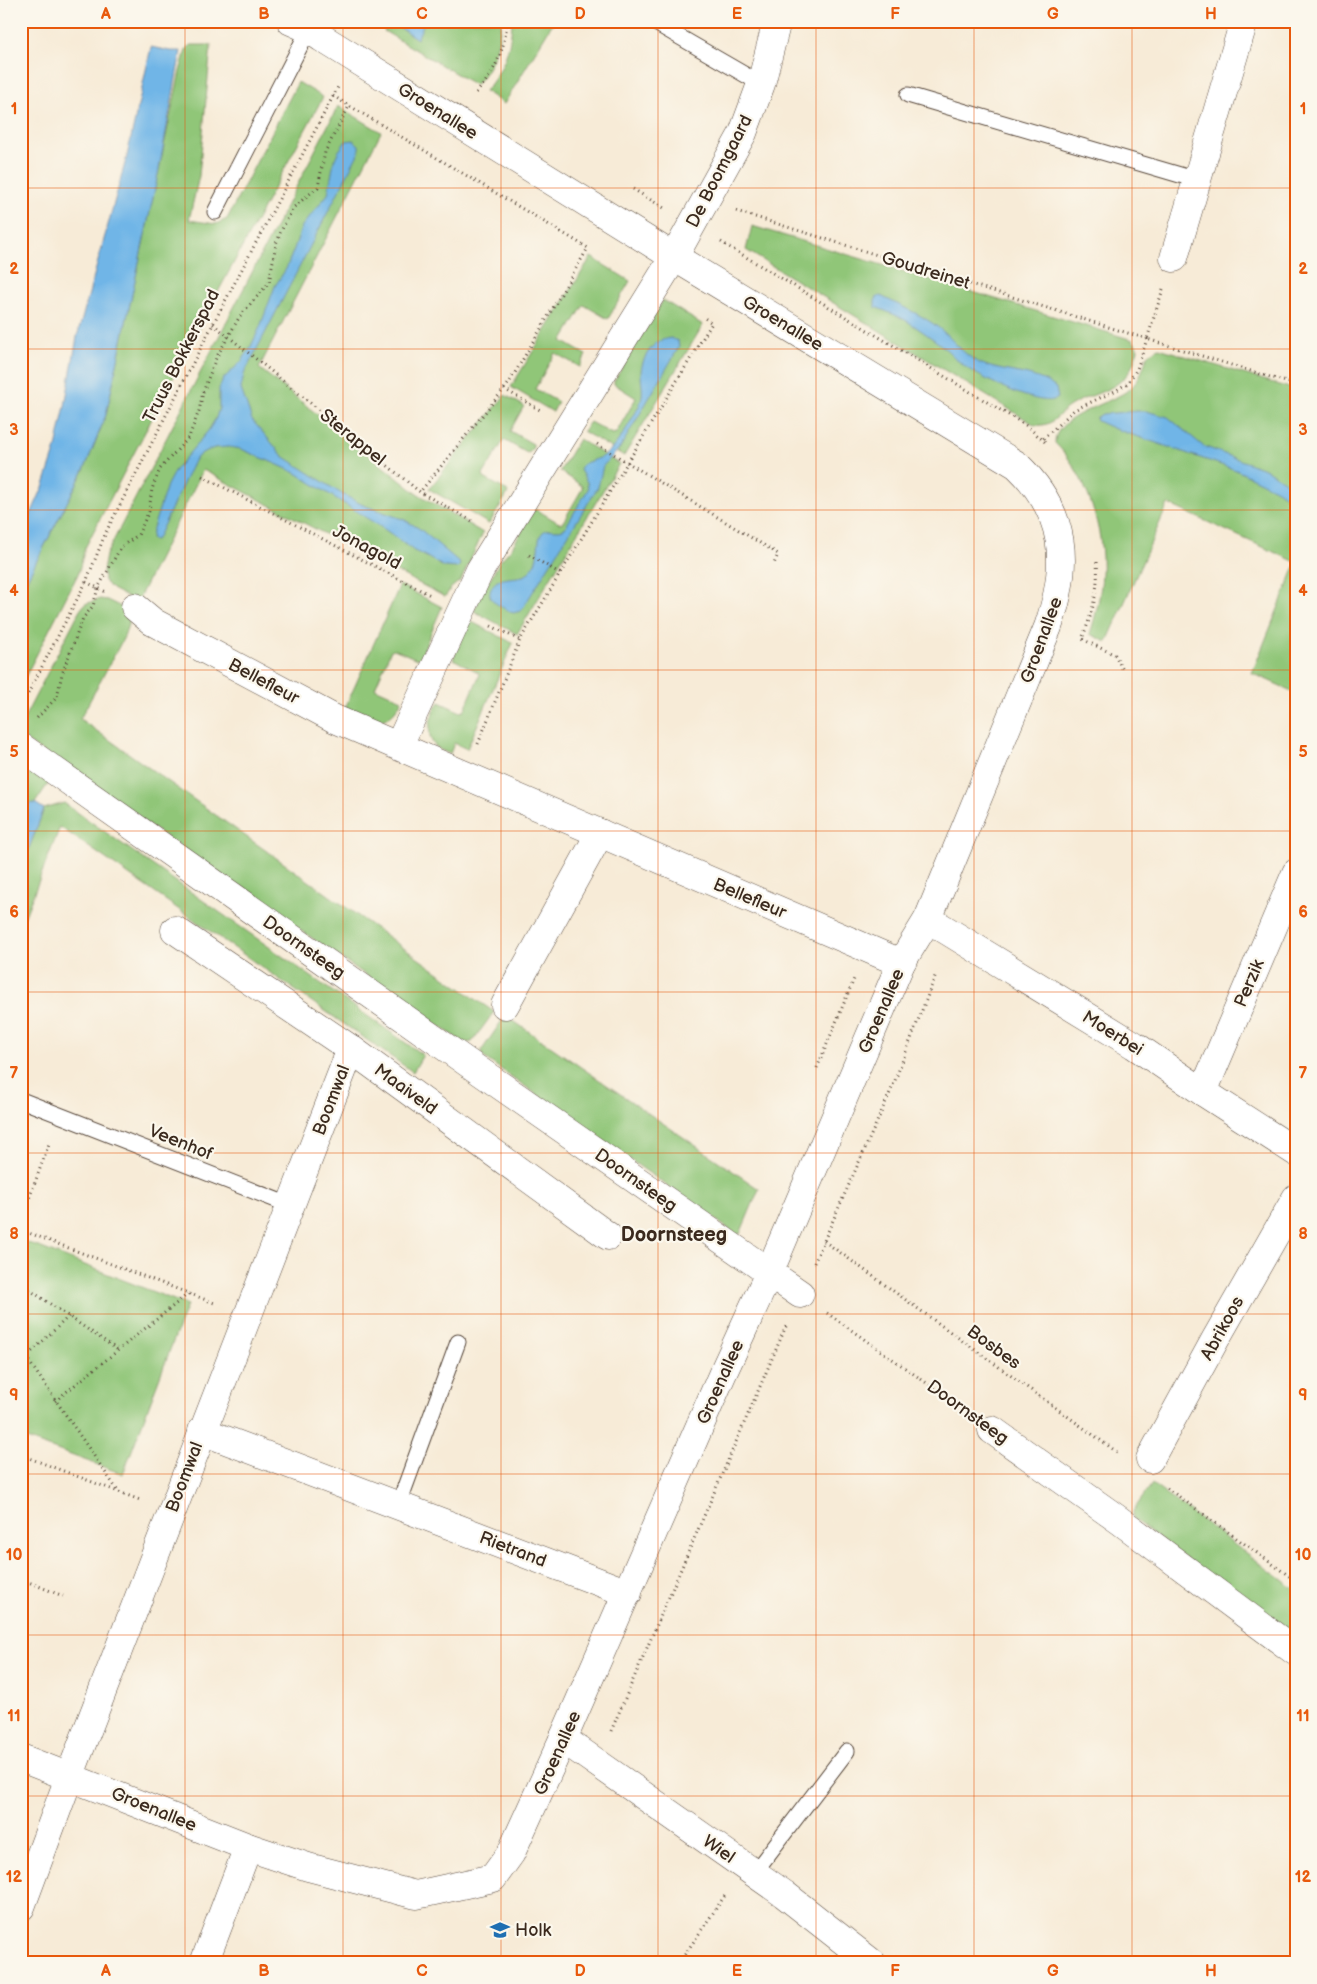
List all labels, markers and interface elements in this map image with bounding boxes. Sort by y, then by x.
text: A [100,5,111,24]
text: B [258,5,270,24]
text: C [416,5,428,24]
text: D [574,5,586,24]
text: E [732,5,742,24]
text: F [890,5,900,24]
text: G [1047,5,1059,24]
text: H [1205,5,1217,24]
street label: Groenallee [394,79,482,144]
text: 1 [11,100,17,119]
text: 1 [1300,100,1306,119]
street label: De Boomgaard [682,112,757,231]
street label: Goudreinet [879,247,973,294]
text: 2 [9,260,19,279]
text: 2 [1298,260,1308,279]
street label: Truus Bokkerspad [139,286,224,427]
street label: Groenallee [739,291,827,356]
street label: Sterappel [316,405,390,470]
text: 3 [9,421,19,440]
text: 3 [1298,421,1308,440]
street label: Jonagold [329,521,405,574]
text: 4 [9,582,19,601]
text: 4 [1298,582,1308,601]
street label: Groenallee [1016,594,1067,686]
street label: Bellefleur [225,654,303,709]
text: 5 [9,743,19,762]
text: 5 [1298,743,1308,762]
street label: Bellefleur [710,874,790,923]
text: 6 [9,903,19,922]
text: 6 [1298,903,1308,922]
street label: Doornsteeg [259,911,349,983]
street label: Perzik [1230,956,1269,1010]
street label: Groenallee [854,965,909,1057]
street label: Moerbei [1078,1007,1147,1060]
street label: Maaiveld [370,1060,441,1119]
street label: Boomwal [308,1062,354,1138]
text: 7 [10,1064,19,1083]
text: 7 [1299,1064,1308,1083]
street label: Veenhof [146,1120,216,1165]
street label: Doornsteeg [591,1144,681,1216]
district label: Doornsteeg [621,1223,727,1247]
text: 8 [9,1225,19,1244]
text: 8 [1298,1225,1308,1244]
street label: Abrikoos [1196,1293,1249,1364]
street label: Bosbes [963,1321,1025,1374]
street label: Groenallee [693,1336,749,1428]
street label: Doornsteeg [923,1376,1013,1449]
text: 9 [9,1386,19,1405]
text: 9 [1298,1386,1308,1405]
street label: Boomwal [161,1439,207,1515]
street label: Rietrand [476,1527,549,1572]
text: 10 [6,1546,22,1565]
text: 10 [1295,1546,1311,1565]
text: 11 [7,1707,21,1726]
street label: Groenallee [530,1707,586,1799]
text: 11 [1296,1707,1310,1726]
street label: Groenallee [108,1783,200,1836]
street label: Wiel [699,1831,739,1868]
text: 12 [6,1868,23,1887]
text: 12 [1295,1868,1312,1887]
school or university icon: Holk [489,1919,511,1941]
place label: Holk [515,1920,551,1941]
text: A [100,1962,111,1981]
text: B [258,1962,270,1981]
text: C [416,1962,428,1981]
text: D [574,1962,586,1981]
text: E [732,1962,742,1981]
text: F [890,1962,900,1981]
text: G [1047,1962,1059,1981]
text: H [1205,1962,1217,1981]

